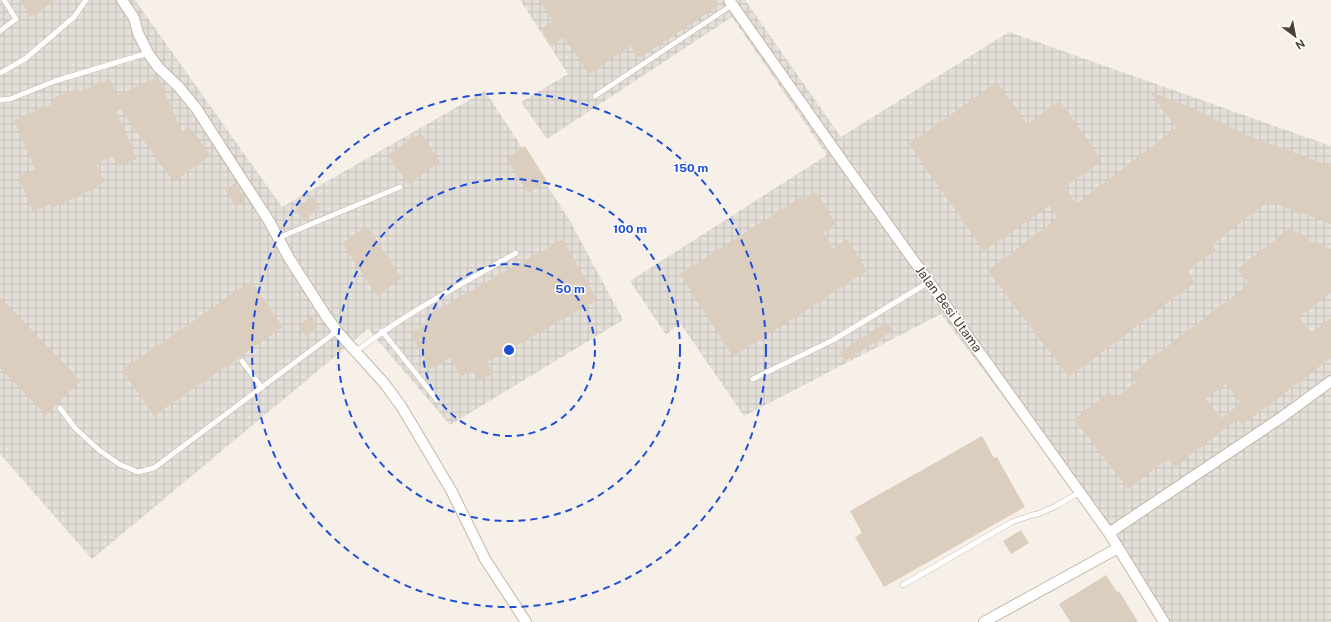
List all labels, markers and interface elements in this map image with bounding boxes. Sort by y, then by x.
north arrow [1275,16,1315,56]
text: N [1293,37,1307,52]
text: 150 m [674,161,708,175]
text: 100 m [613,222,647,236]
street label: Jalan Besi Utama [913,263,985,355]
text: 50 m [555,282,585,296]
centre of rings [502,343,516,357]

